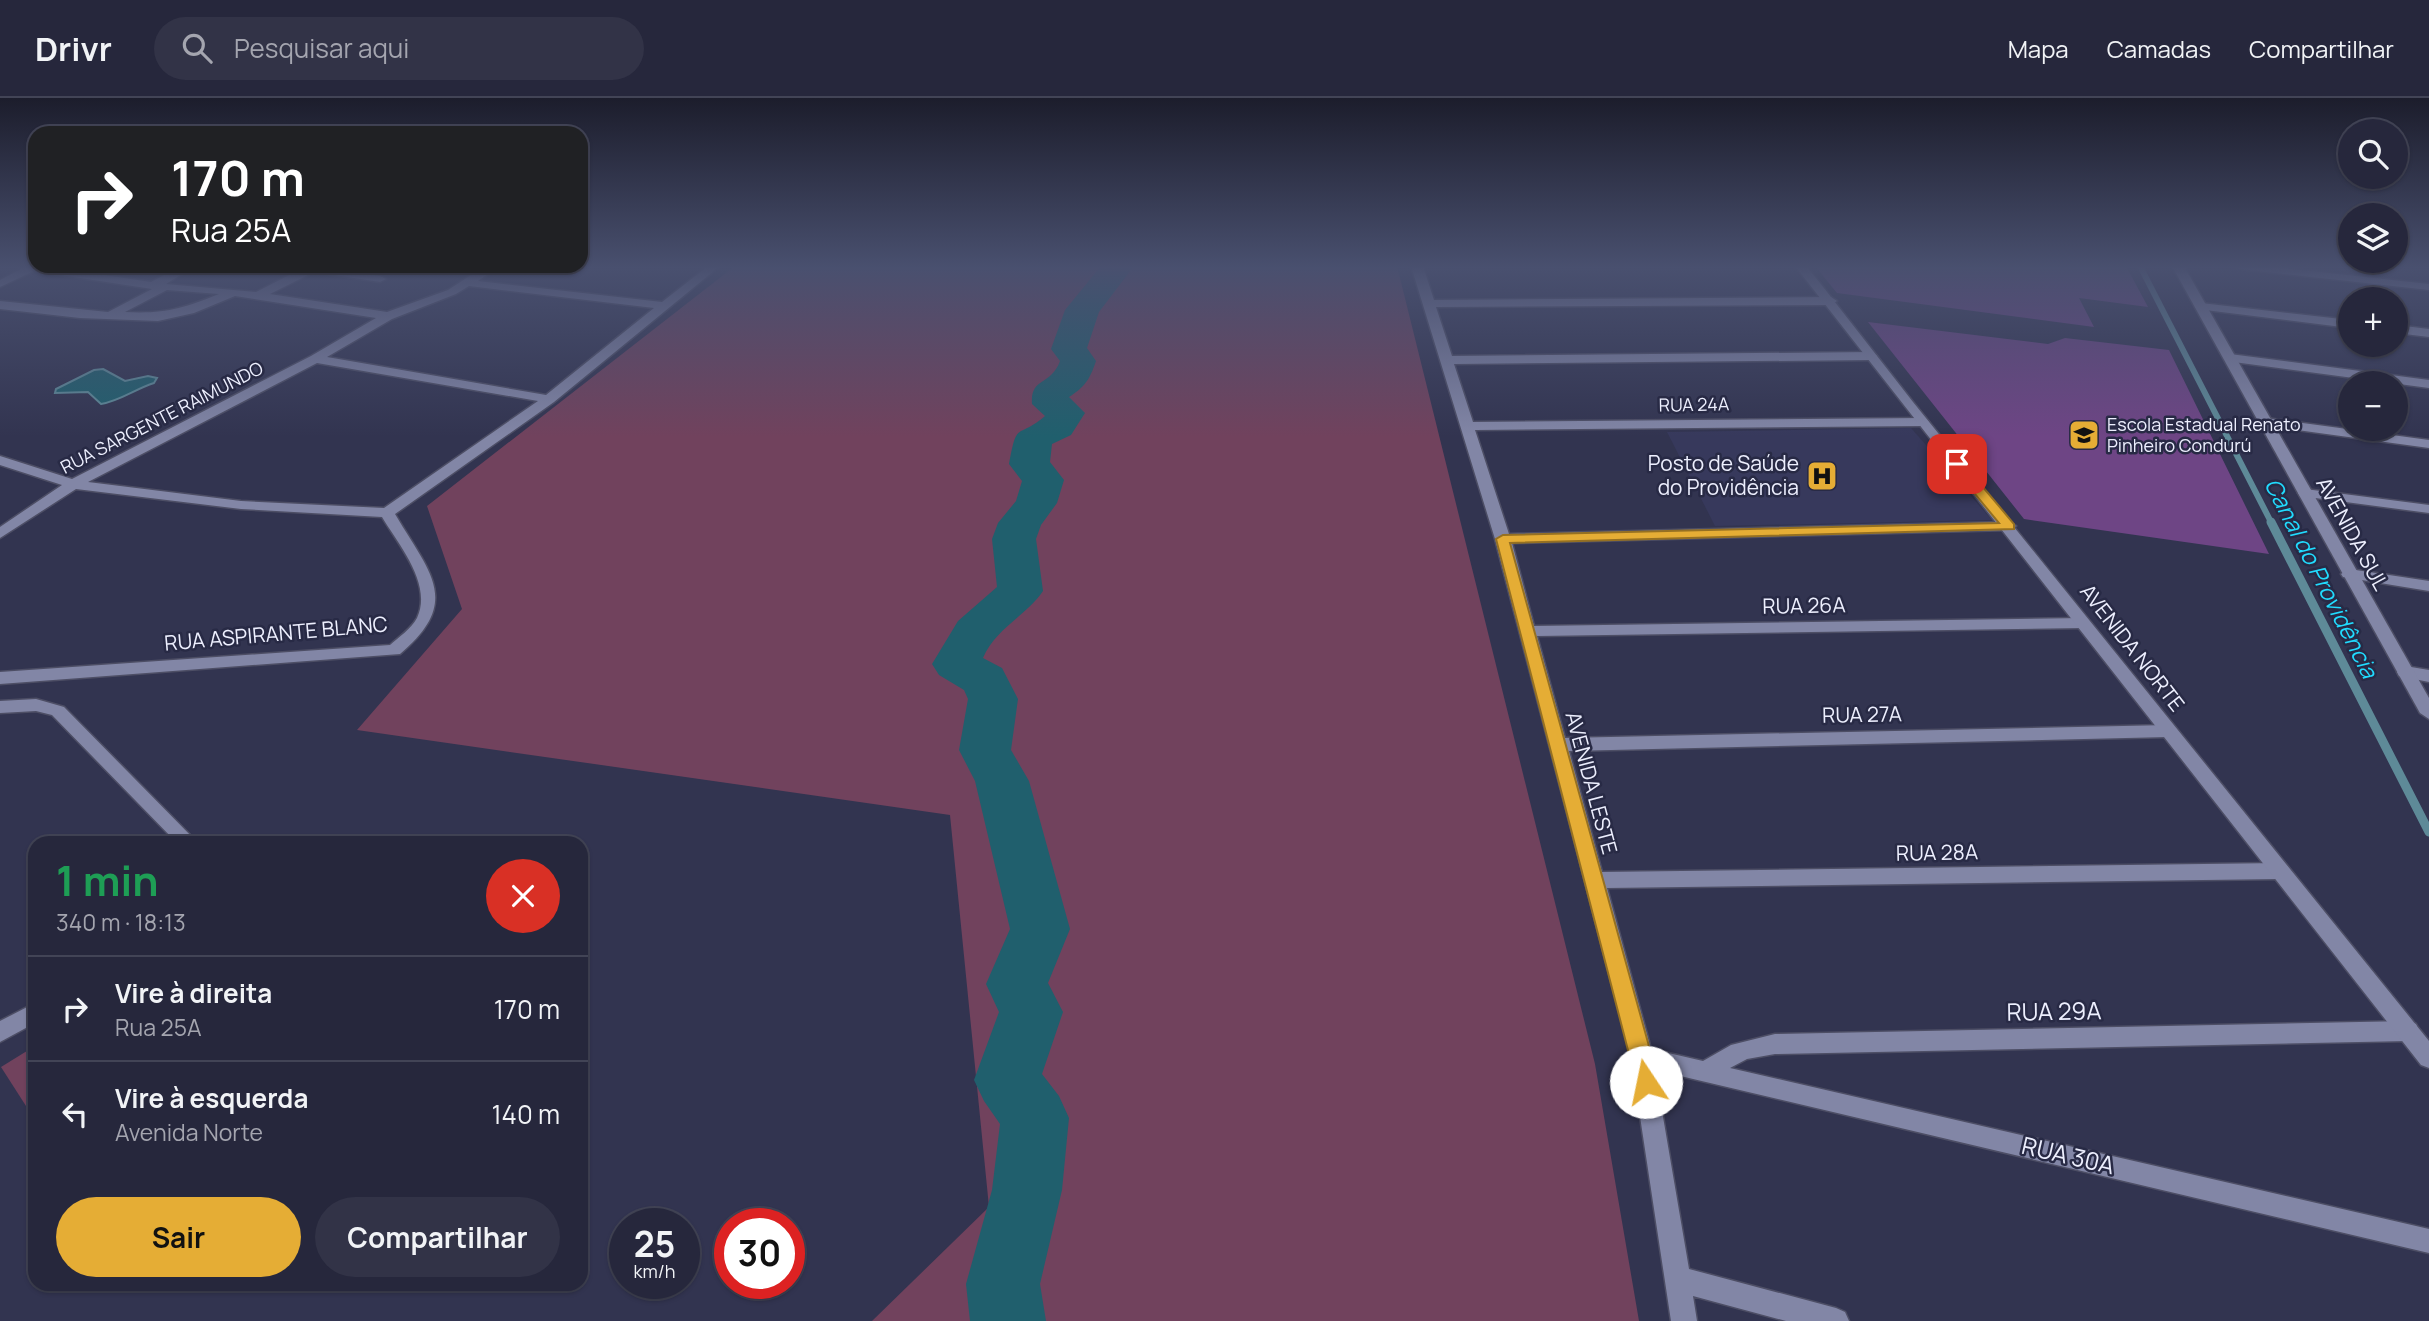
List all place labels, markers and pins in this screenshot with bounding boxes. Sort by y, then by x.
place label: Escola Estadual Renato Pinheiro Condurú [2107,412,2301,457]
school or university icon: Escola Estadual Renato Pinheiro Condurú [2067,418,2101,452]
pin [1927,434,1987,494]
place label: Posto de Saúde do Providência [1648,449,1799,501]
hospital icon: Posto de Saúde do Providência [1805,459,1839,493]

